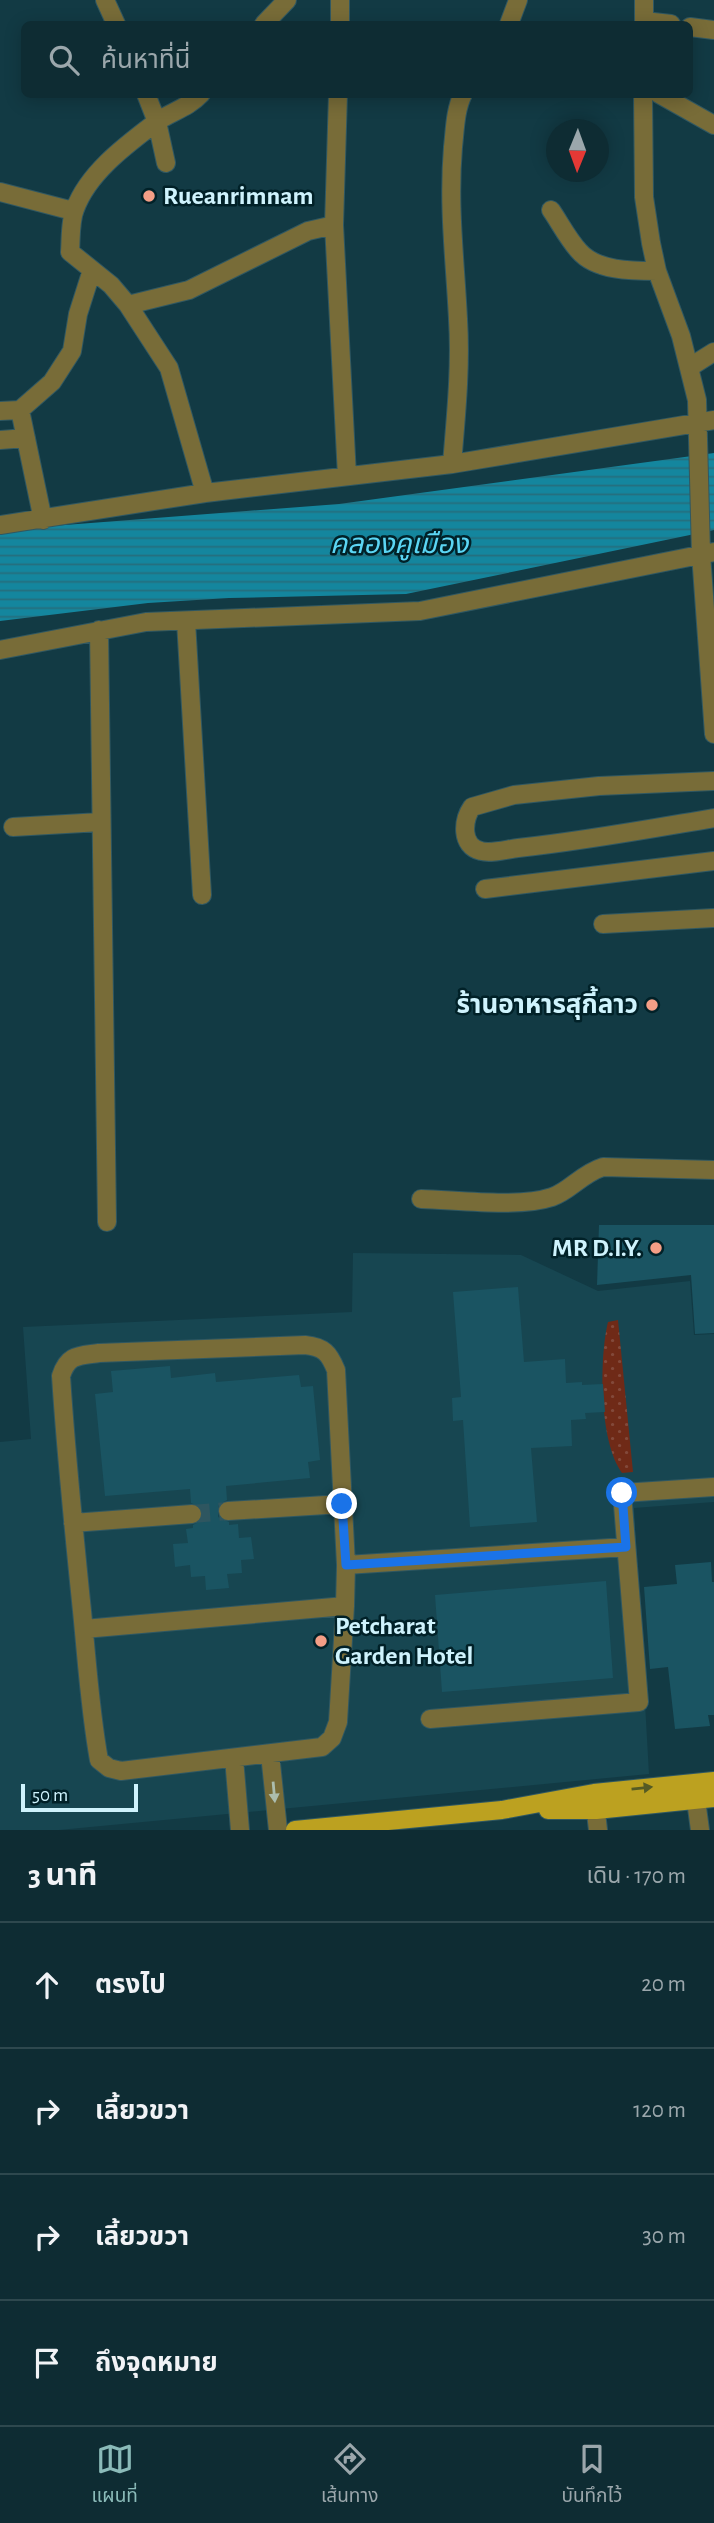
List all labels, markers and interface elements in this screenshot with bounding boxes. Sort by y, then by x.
search box [21,21,693,98]
icon: search [45,41,83,79]
text: ค้นหาที่นี่ [101,47,191,73]
north arrow [546,119,609,182]
place label: Rueanrimnam [163,183,313,209]
marker: Rueanrimnam [141,188,157,204]
water label: คลองคูเมือง [330,530,470,561]
place label: ร้านอาหารสุกี้ลาว [457,986,638,1020]
marker: ร้านอาหารสุกี้ลาว [644,997,660,1013]
place label: MR D.I.Y. [552,1235,642,1261]
marker: MR D.I.Y. [648,1240,664,1256]
route start [606,1477,637,1508]
route end [326,1488,357,1519]
place label: Petcharat Garden Hotel [335,1613,473,1669]
marker: Petcharat Garden Hotel [313,1633,329,1649]
scale bar [21,1781,138,1813]
one-way arrow [269,1781,280,1803]
one-way arrow [631,1782,653,1793]
text: 50 m [32,1786,68,1805]
text: 3 นาที [28,1861,97,1891]
text: เดิน · 170 m [586,1865,686,1888]
icon: ahead [28,1966,66,2004]
text: ตรงไป [95,1972,166,1998]
text: 20 m [641,1973,686,1996]
icon: right [28,2092,66,2130]
text: เลี้ยวขวา [95,2098,189,2124]
text: 120 m [633,2099,686,2122]
icon: right [28,2218,66,2256]
text: เลี้ยวขวา [95,2224,189,2250]
text: 30 m [642,2225,686,2248]
icon: arrive [28,2344,66,2382]
text: ถึงจุดหมาย [95,2350,218,2376]
tab: แผนที่ [92,2440,138,2511]
tab: เส้นทาง [321,2440,378,2511]
tab: บันทึกไว้ [561,2440,622,2511]

